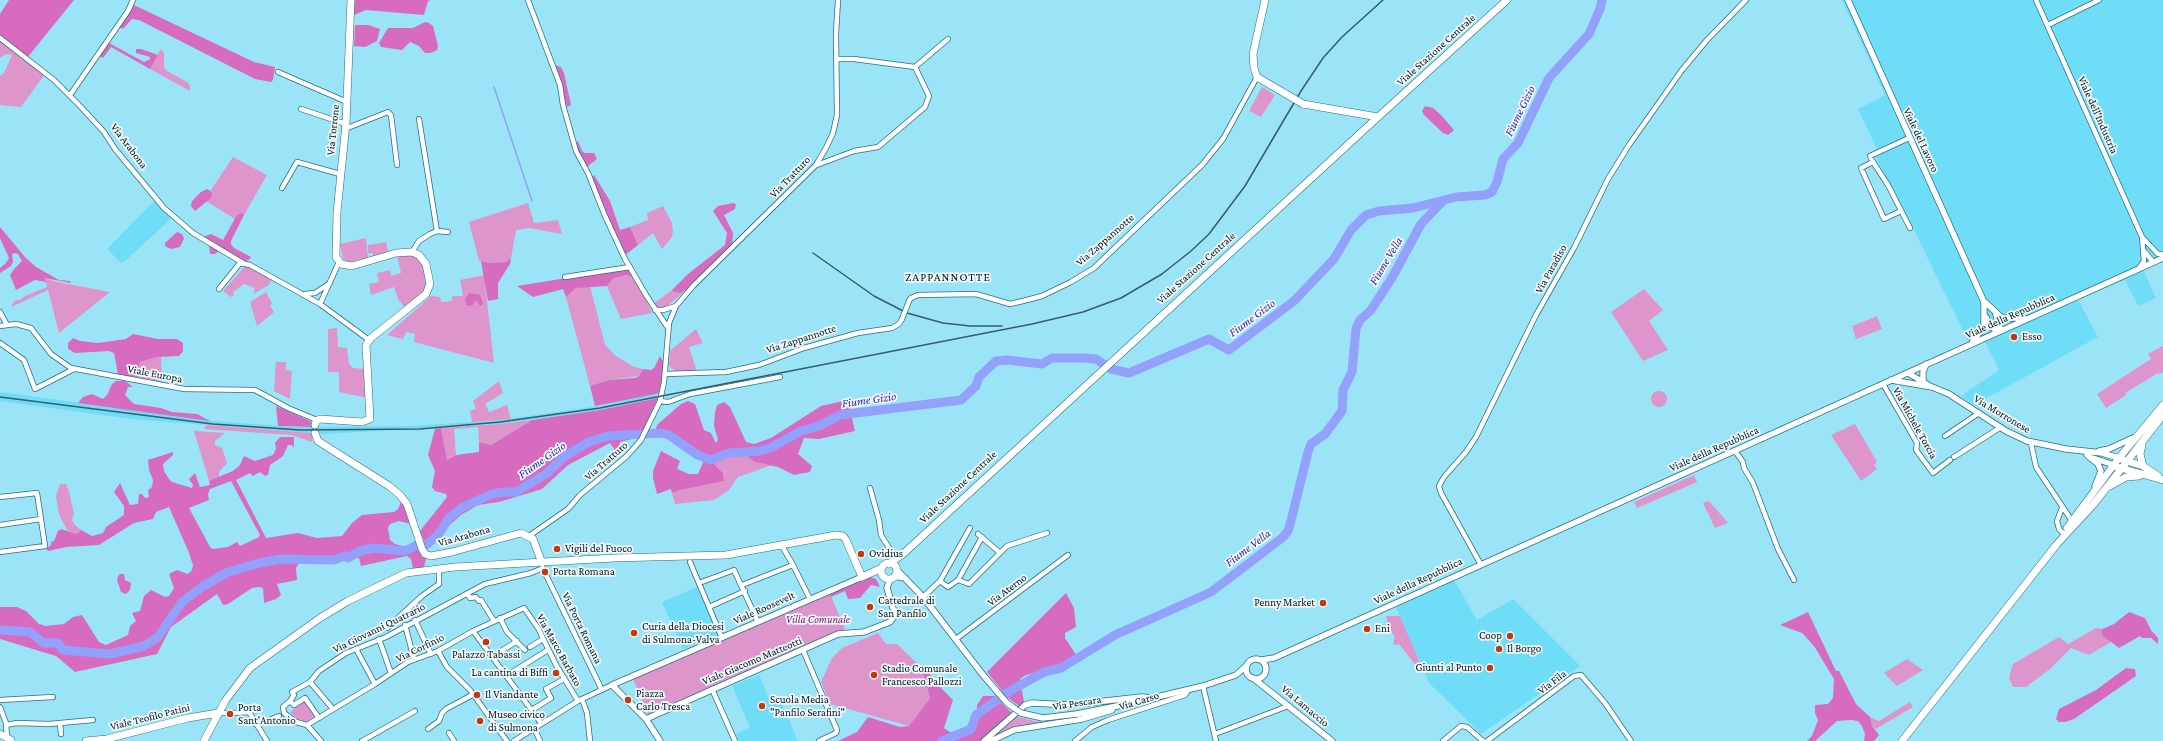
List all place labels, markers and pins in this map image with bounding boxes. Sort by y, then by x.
place label: Esso [2022,330,2042,344]
marker: Esso [2009,332,2019,342]
place label: Vigili del Fuoco [565,542,632,556]
marker: Vigili del Fuoco [552,544,562,554]
place label: Ovidius [869,547,903,561]
marker: Ovidius [856,549,866,559]
place label: Porta Romana [553,565,615,579]
marker: Porta Romana [540,567,550,577]
place label: Cattedrale di San Panfilo [878,594,935,620]
place label: Penny Market [1254,596,1315,610]
marker: Penny Market [1318,598,1328,608]
marker: Cattedrale di San Panfilo [865,602,875,612]
place label: Curia della Diocesi di Sulmona-Valva [642,620,724,646]
place label: Eni [1375,622,1390,636]
marker: Eni [1362,624,1372,634]
marker: Curia della Diocesi di Sulmona-Valva [629,628,639,638]
place label: Coop [1479,629,1502,643]
marker: Coop [1505,631,1515,641]
marker: Palazzo Tabassi [481,637,491,647]
place label: Il Borgo [1507,642,1541,656]
marker: Il Borgo [1494,644,1504,654]
place label: Palazzo Tabassi [452,648,520,662]
place label: Giunti al Punto [1416,661,1482,675]
place label: Stadio Comunale Francesco Pallozzi [882,662,962,688]
marker: Giunti al Punto [1485,663,1495,673]
place label: La cantina di Biffi [471,666,548,680]
marker: La cantina di Biffi [551,668,561,678]
marker: Stadio Comunale Francesco Pallozzi [869,670,879,680]
place label: Piazza Carlo Tresca [636,687,690,713]
place label: Il Viandante [485,688,538,702]
marker: Il Viandante [472,690,482,700]
place label: Scuola Media "Panfilo Serafini" [770,693,845,719]
marker: Piazza Carlo Tresca [623,695,633,705]
place label: Porta Sant'Antonio [238,701,296,727]
marker: Scuola Media "Panfilo Serafini" [757,701,767,711]
place label: Museo civico di Sulmona [488,708,545,734]
marker: Porta Sant'Antonio [225,709,235,719]
marker: Museo civico di Sulmona [475,716,485,726]

